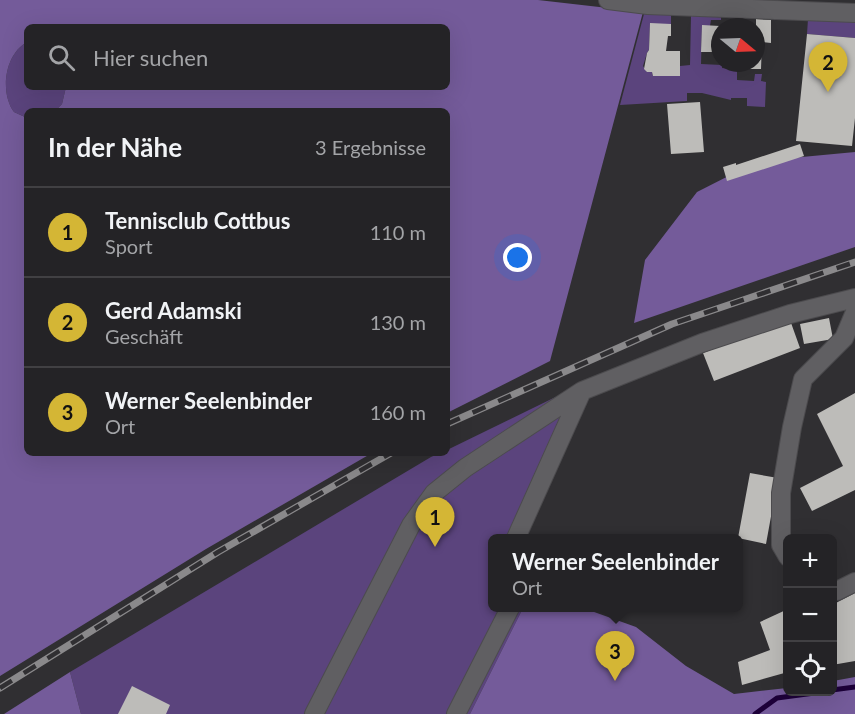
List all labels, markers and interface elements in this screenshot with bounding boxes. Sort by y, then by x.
north arrow [711,18,765,72]
search box [24,24,450,90]
icon: search [45,41,78,74]
pin: 2 [808,42,848,92]
text: Hier suchen [93,44,208,71]
text: In der Nähe [48,131,182,163]
text: 3 Ergebnisse [315,135,426,159]
text: Tennisclub Cottbus [105,207,290,234]
text: 1 [62,220,73,244]
text: 110 m [370,220,426,244]
text: Sport [105,234,153,258]
your location [503,243,532,272]
text: Gerd Adamski [105,297,242,324]
text: 2 [62,310,73,334]
text: 130 m [370,310,426,334]
text: Geschäft [105,324,183,348]
text: Werner Seelenbinder [105,387,312,414]
text: 3 [62,400,73,424]
text: 160 m [370,400,426,424]
text: Ort [105,414,135,438]
pin: 1 [416,498,454,547]
popup [488,534,743,612]
map controls [783,534,837,696]
button: + [783,534,837,588]
text: Werner Seelenbinder [512,548,719,575]
text: Ort [512,575,542,599]
button: − [783,588,837,642]
pin: 3 [596,632,634,681]
button: locate [783,642,837,696]

